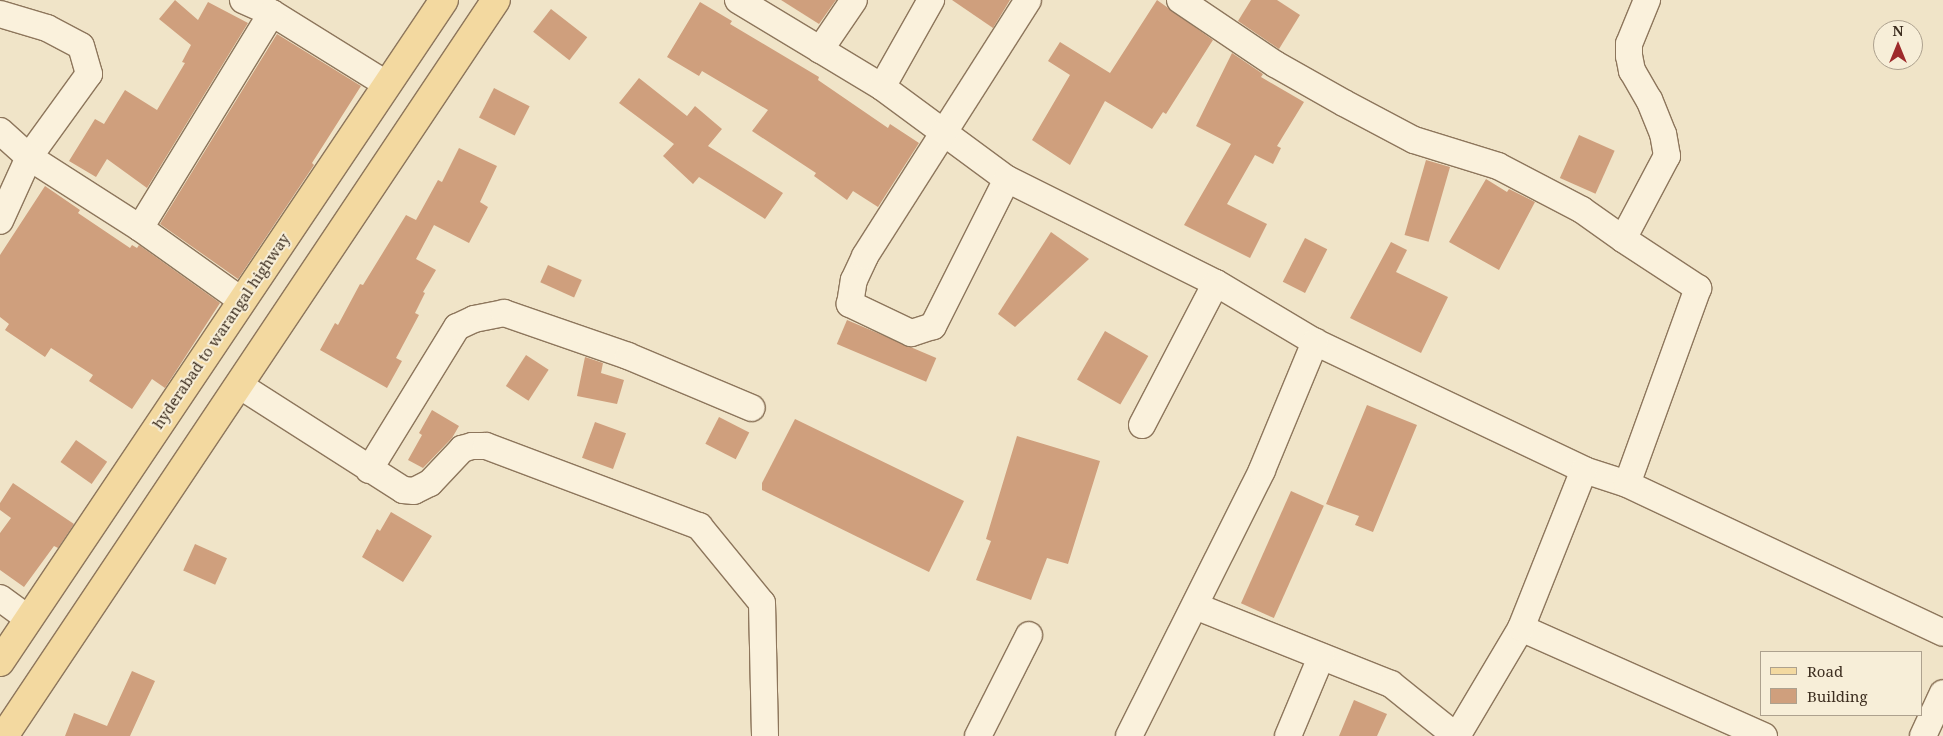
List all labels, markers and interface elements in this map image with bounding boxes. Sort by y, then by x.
north arrow [1873,20,1923,70]
text: N [1892,21,1904,40]
street label: hyderabad to warangal highway [149,230,293,432]
legend [1760,651,1923,716]
text: Road [1807,661,1843,681]
text: Building [1807,686,1868,706]

